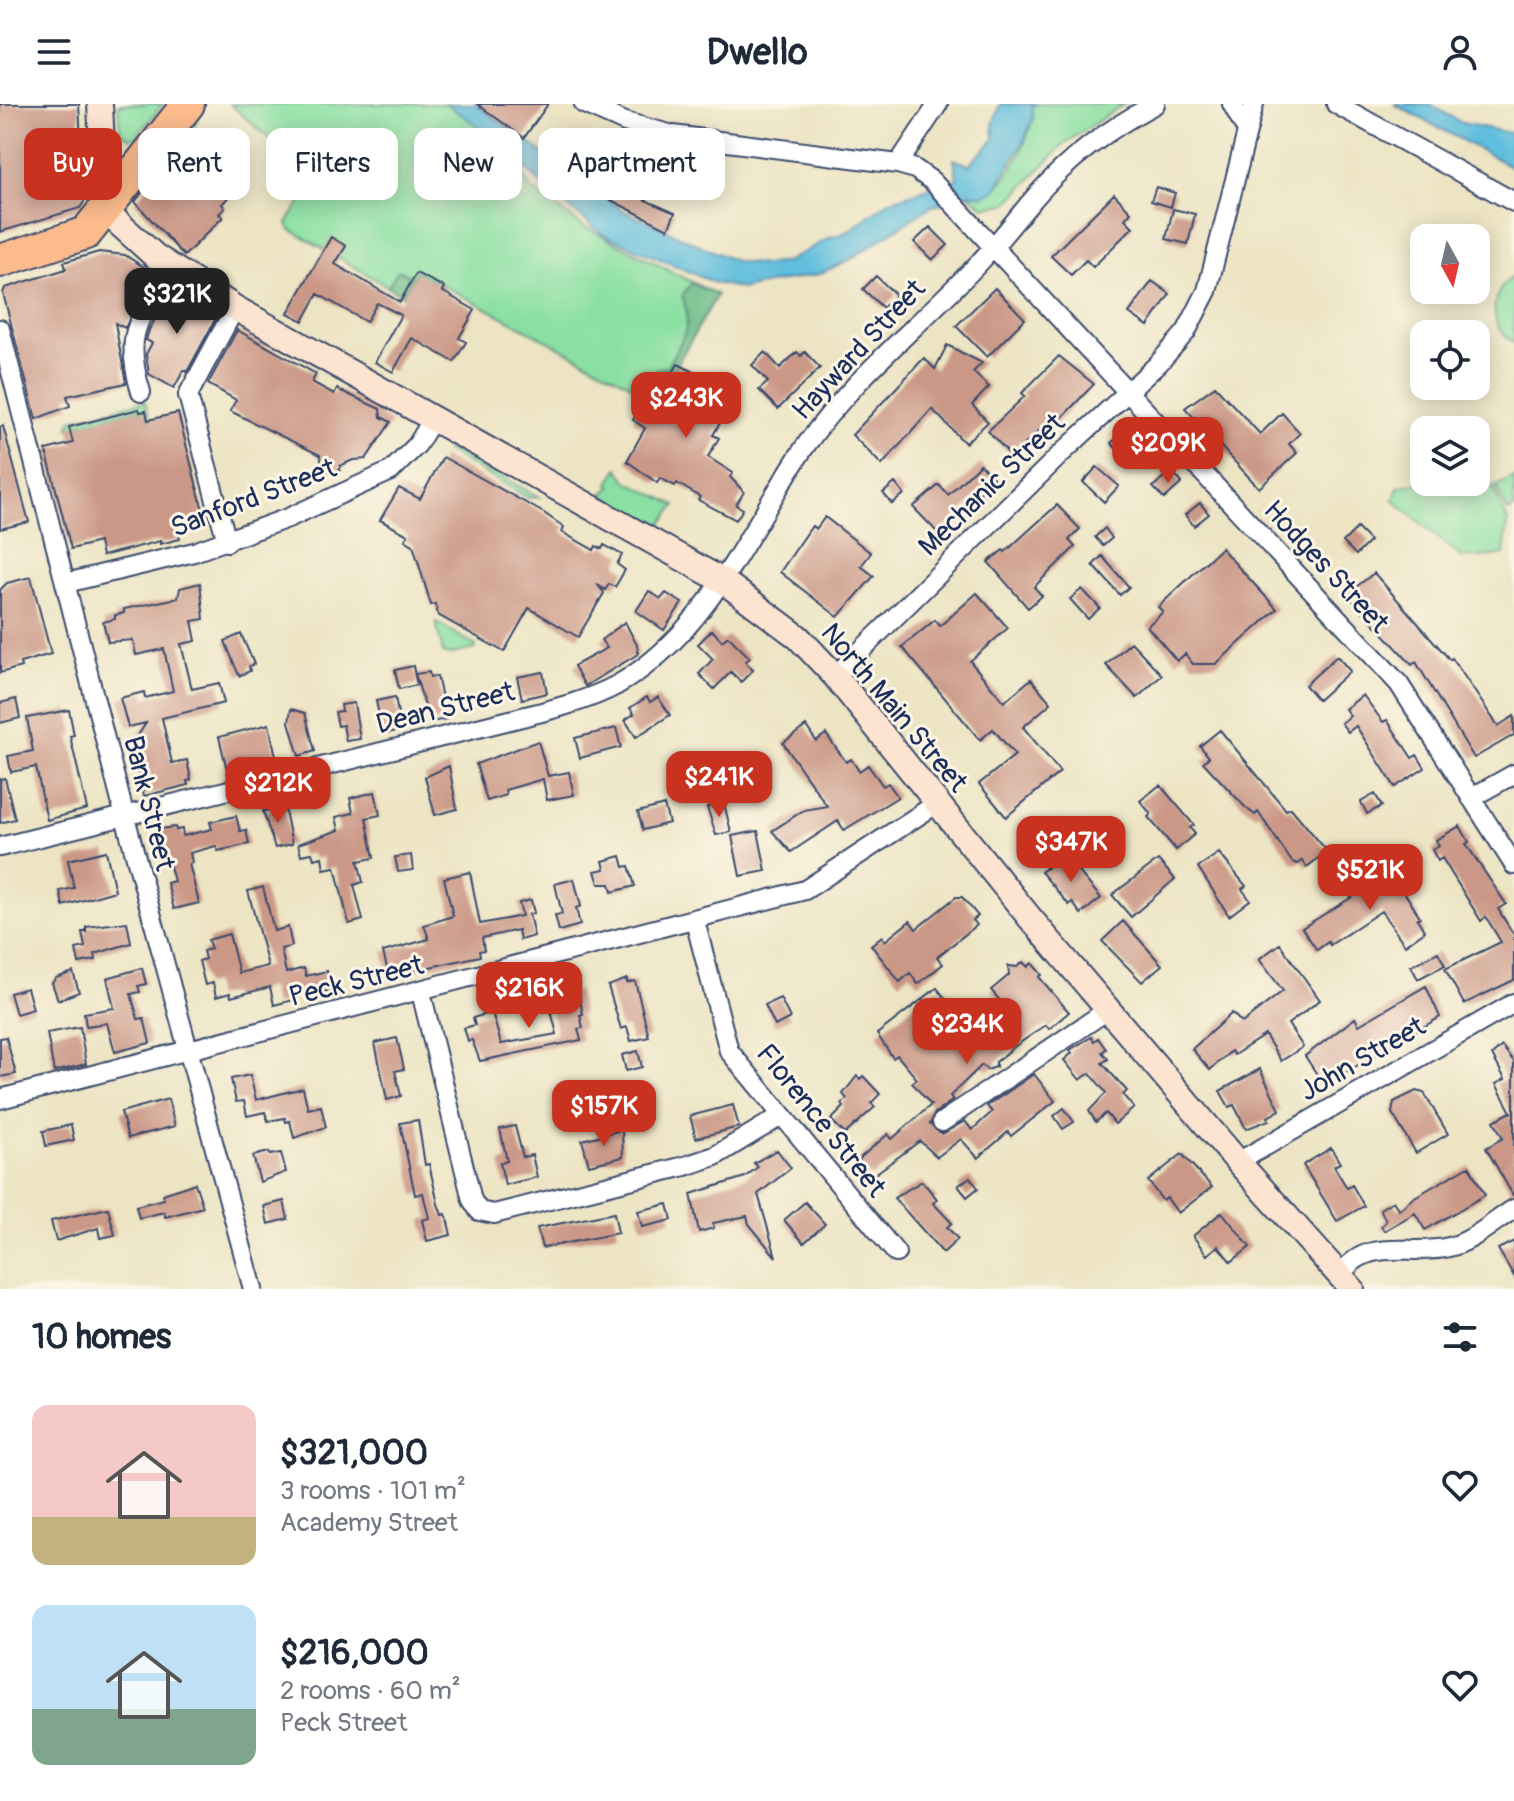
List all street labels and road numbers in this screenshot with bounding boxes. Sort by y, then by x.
street label: Hayward Street [785,272,934,428]
street label: Mechanic Street [911,406,1073,564]
street label: Sanford Street [166,451,342,546]
street label: Hodges Street [1256,493,1397,641]
street label: North Main Street [813,616,975,800]
street label: Dean Street [373,674,519,743]
street label: Bank Street [115,732,182,875]
street label: Peck Street [286,948,428,1015]
street label: John Street [1294,1009,1432,1109]
street label: Florence Street [748,1037,894,1205]

